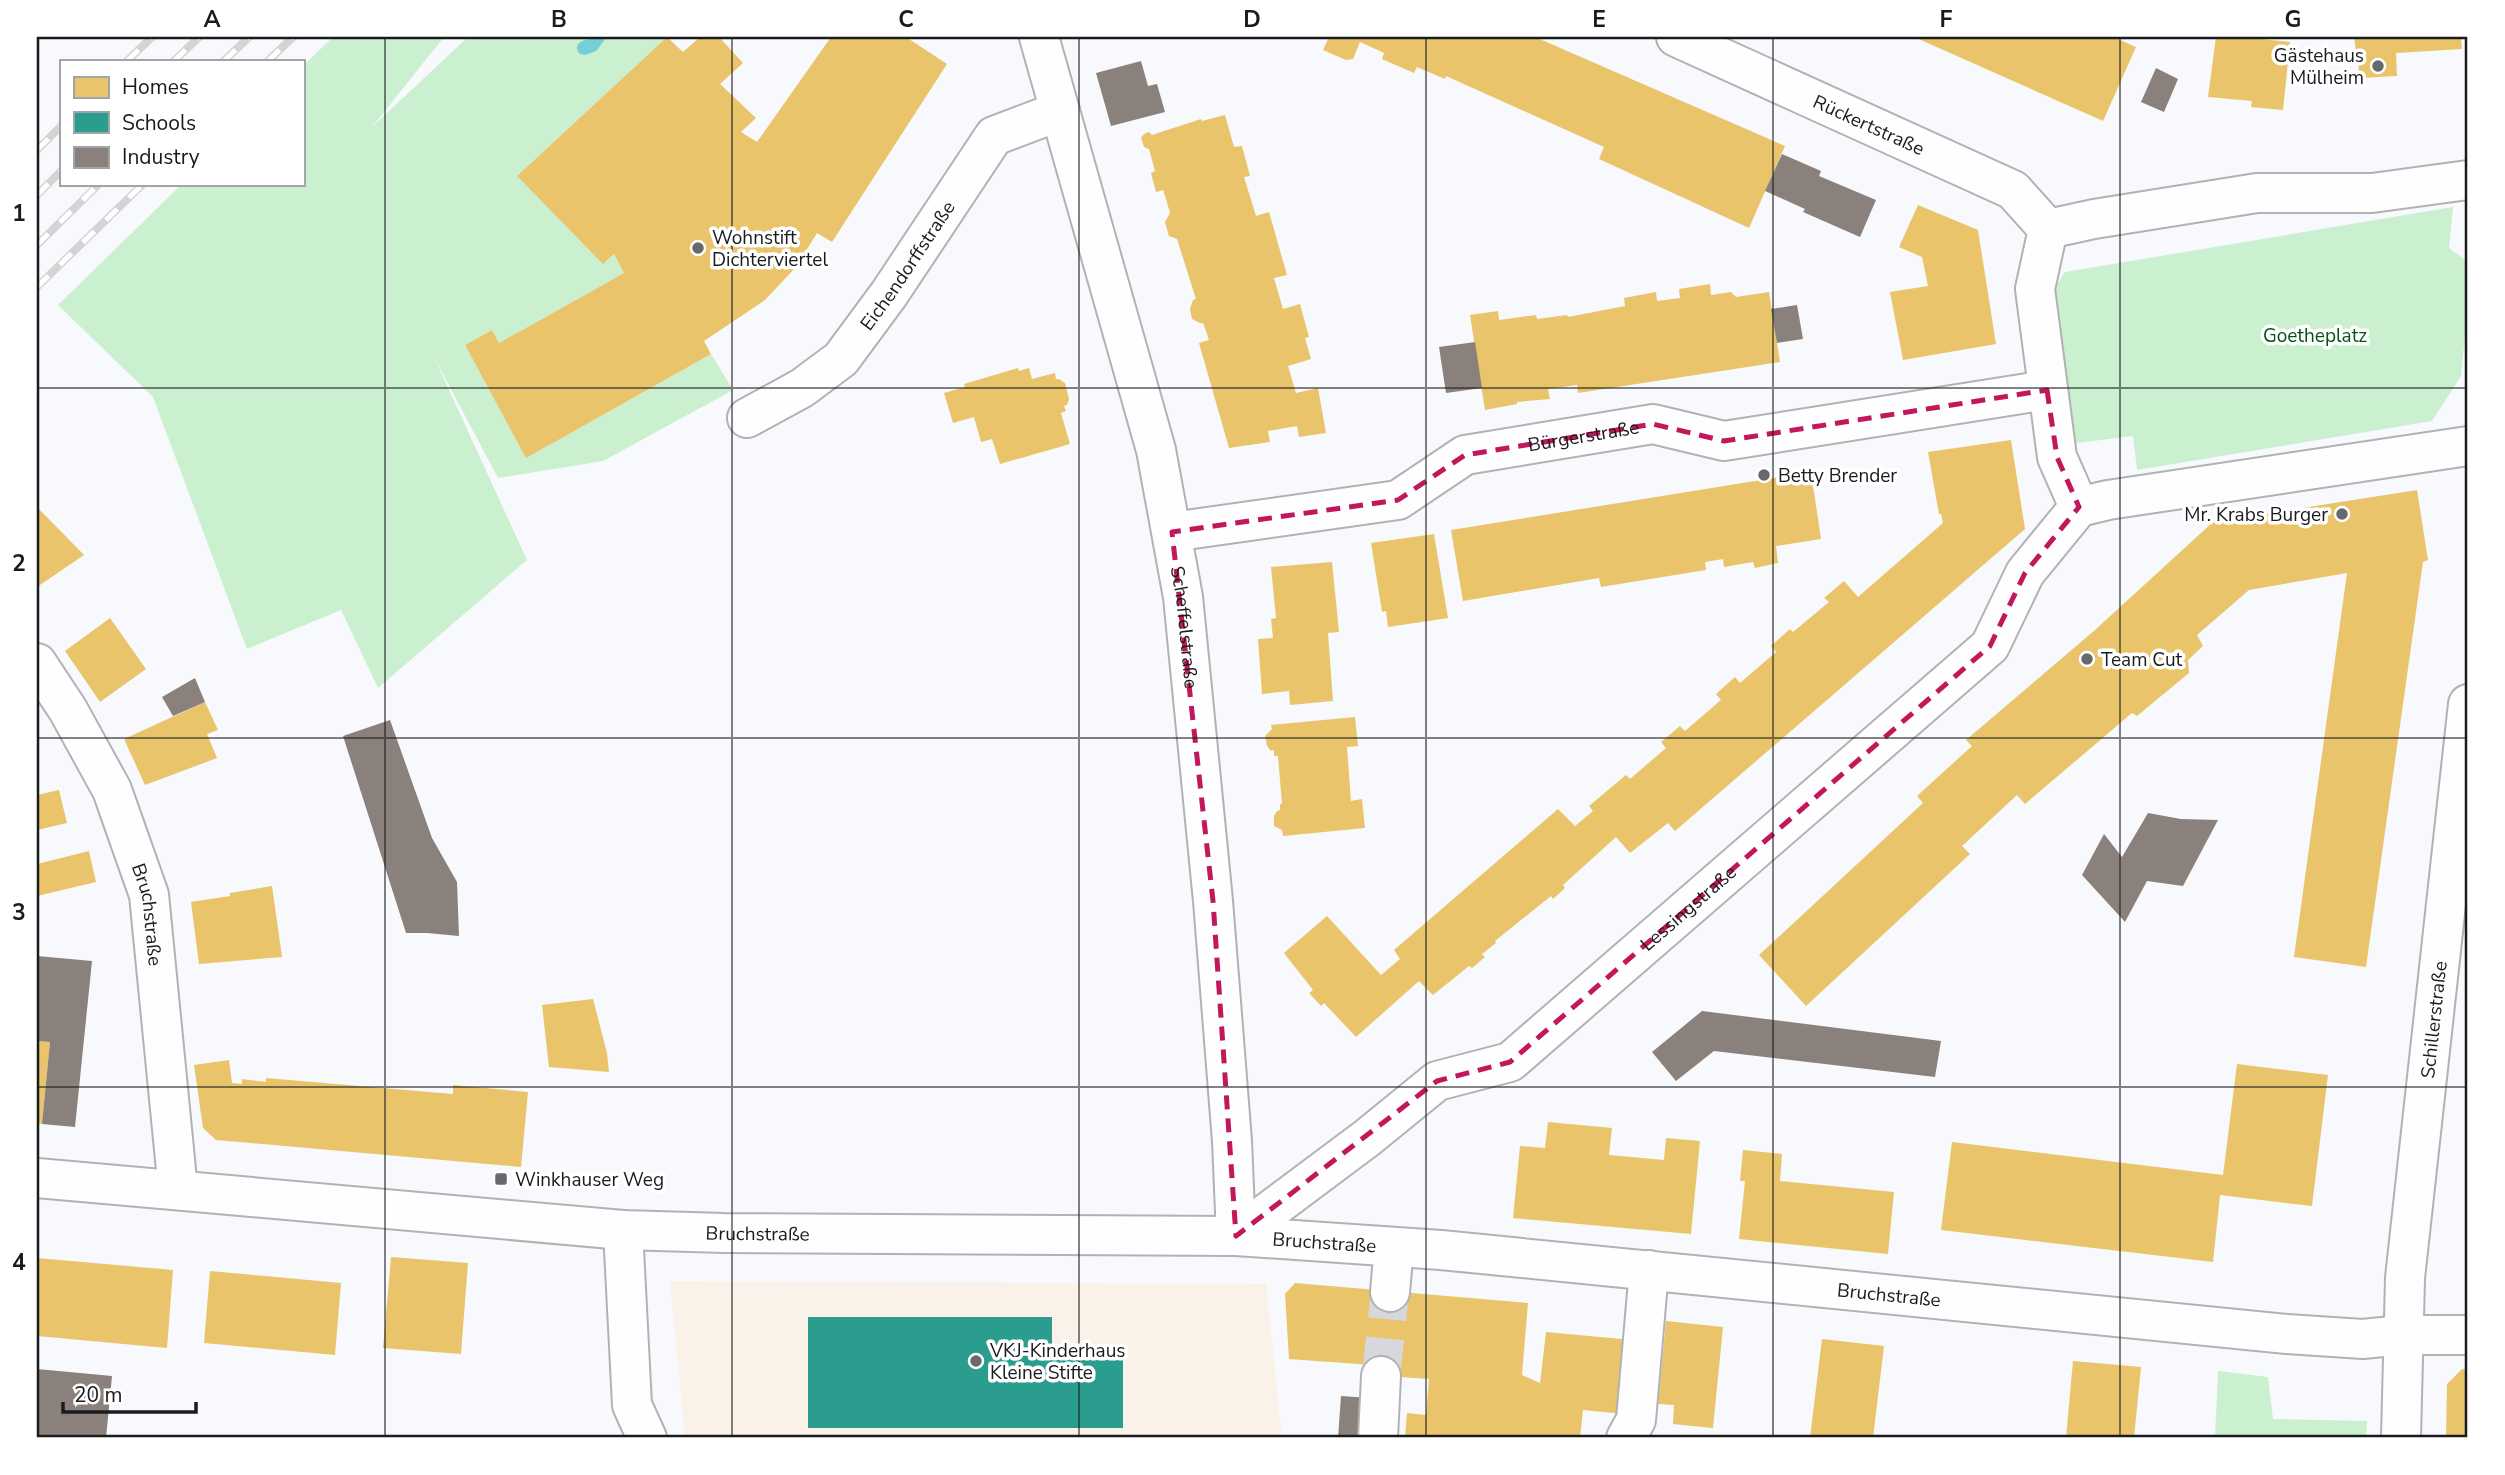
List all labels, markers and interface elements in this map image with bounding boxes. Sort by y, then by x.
text: A [203,4,221,35]
text: B [551,4,567,35]
text: C [898,4,914,35]
text: D [1243,4,1261,35]
text: E [1592,4,1606,35]
text: F [1940,4,1953,35]
text: G [2285,4,2301,35]
place label: Gästehaus Mülheim [2274,43,2364,91]
marker: Gästehaus Mülheim [2370,58,2386,74]
legend [60,60,304,186]
text: Homes [122,73,189,101]
street label: Rückertstraße [1809,89,1929,162]
text: Schools [122,109,196,137]
text: Industry [122,143,200,171]
street label: Eichendorffstraße [855,196,961,336]
text: 1 [12,198,26,229]
place label: Wohnstift Dichterviertel [712,225,828,273]
marker: Wohnstift Dichterviertel [690,240,706,256]
park label: Goetheplatz [2263,323,2367,349]
street label: Bürgerstraße [1526,414,1641,458]
place label: Betty Brender [1778,463,1897,489]
marker: Betty Brender [1756,467,1772,483]
place label: Mr. Krabs Burger [2184,502,2328,528]
marker: Mr. Krabs Burger [2334,506,2350,522]
text: 2 [12,548,26,579]
street label: Scheffelstraße [1164,564,1204,690]
place label: Team Cut [2101,647,2183,673]
marker: Team Cut [2079,651,2095,667]
street label: Bruchstraße [125,860,168,967]
street label: Lessingstraße [1635,860,1742,957]
text: 3 [12,897,26,928]
street label: Schillerstraße [2415,960,2454,1080]
place label: Winkhauser Weg [515,1167,664,1193]
marker: Winkhauser Weg [493,1171,509,1187]
street label: Bruchstraße [705,1220,810,1248]
street label: Bruchstraße [1271,1227,1377,1260]
text: 4 [12,1247,26,1278]
street label: Bruchstraße [1836,1277,1942,1314]
place label: VKJ-Kinderhaus Kleine Stifte [989,1338,1125,1386]
marker: VKJ-Kinderhaus Kleine Stifte [968,1353,984,1369]
scale bar [63,1370,196,1414]
text: 20 m [74,1381,123,1409]

